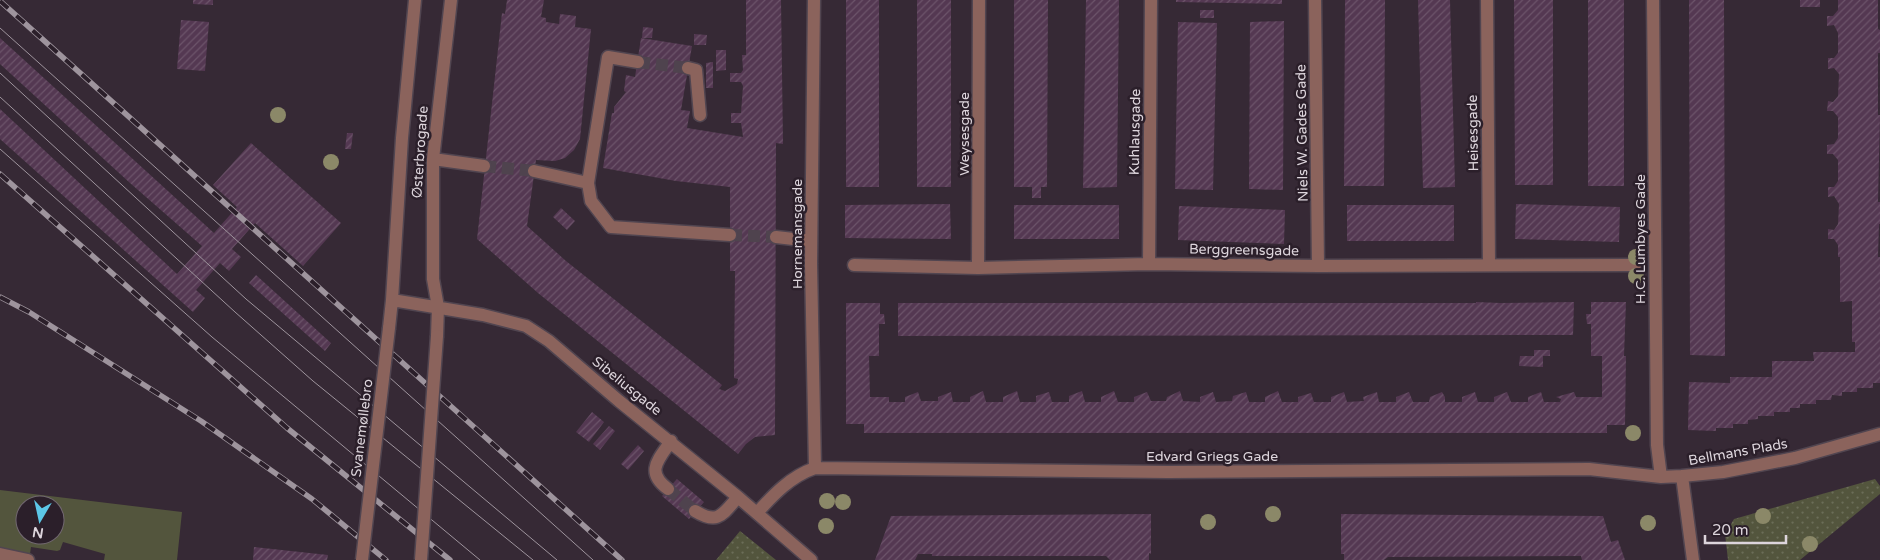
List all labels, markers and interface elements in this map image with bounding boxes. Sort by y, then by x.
street label: Niels W. Gades Gade [1292,64,1312,202]
street label: Kuhlausgade [1126,89,1144,175]
street label: Weysesgade [956,92,973,176]
street label: Heisesgade [1464,94,1482,171]
street label: Østerbrogade [408,105,432,199]
street label: H.C. Lumbyes Gade [1632,174,1649,304]
street label: Hornemansgade [789,179,806,289]
street label: Berggreensgade [1189,241,1299,259]
street label: Sibeliusgade [589,353,665,419]
street label: Svanemøllebro [348,378,376,478]
street label: Bellmans Plads [1687,435,1789,469]
street label: Edvard Griegs Gade [1146,448,1278,465]
north arrow [15,495,65,545]
scale bar [1705,512,1786,544]
text: 20 m [1712,521,1749,539]
text: N [31,523,45,542]

